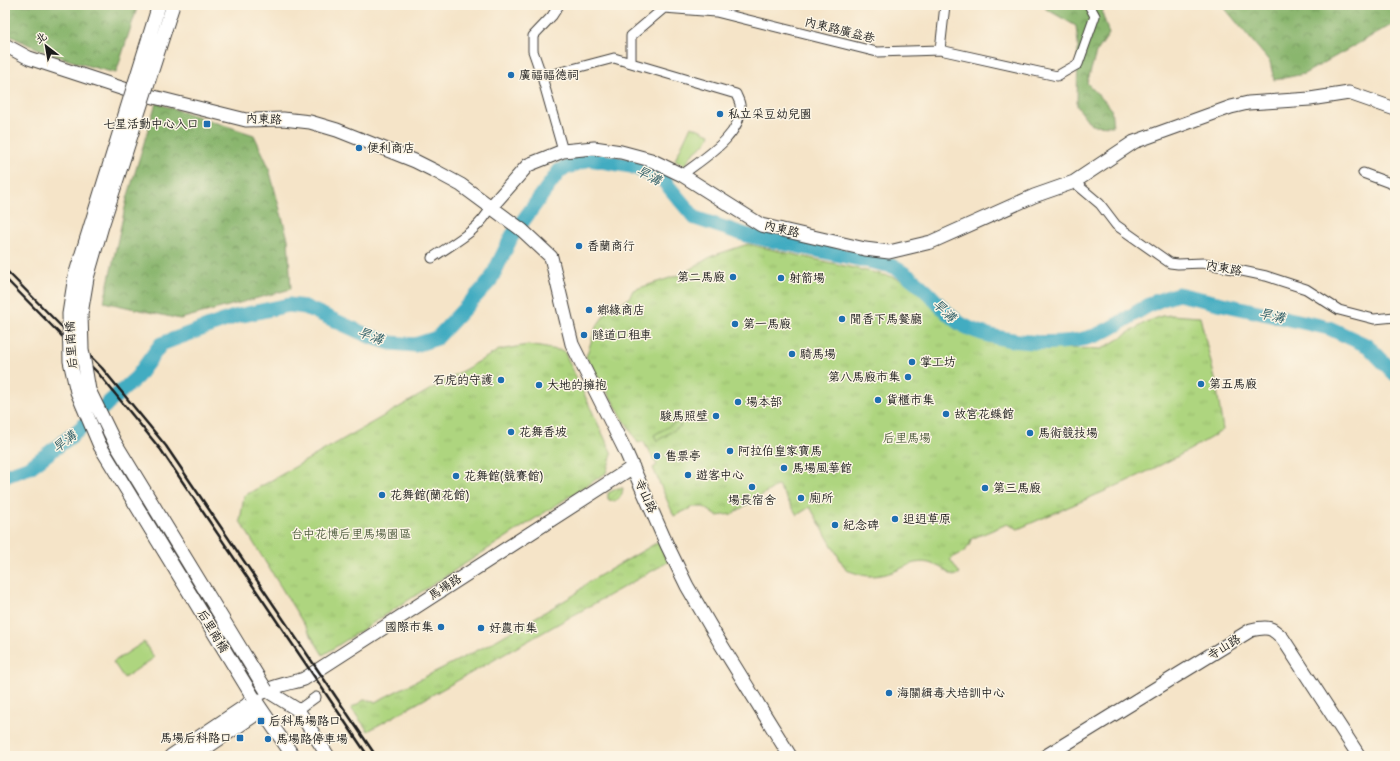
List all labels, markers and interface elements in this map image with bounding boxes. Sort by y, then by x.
street label: 內東路廣益巷 [803,14,877,46]
north arrow [26,26,66,66]
text: 北 [33,29,49,46]
place label: 廣福福德祠 [519,67,579,82]
marker: 廣福福德祠 [506,70,516,80]
place label: 私立采豆幼兒園 [728,106,812,121]
marker: 私立采豆幼兒園 [715,109,725,119]
street label: 內東路 [246,110,282,127]
place label: 七星活動中心入口 [103,116,199,131]
marker: 七星活動中心入口 [202,119,212,129]
place label: 便利商店 [367,140,415,155]
marker: 便利商店 [354,143,364,153]
water label: 旱溝 [633,162,665,189]
street label: 內東路 [763,217,801,240]
place label: 香蘭商行 [587,238,635,253]
marker: 香蘭商行 [574,241,584,251]
street label: 內東路 [1205,257,1243,278]
place label: 第二馬廄 [677,269,725,284]
place label: 射箭場 [789,270,825,285]
marker: 第二馬廄 [728,272,738,282]
marker: 射箭場 [776,273,786,283]
water label: 旱溝 [929,295,961,326]
place label: 鄉緣商店 [597,302,645,317]
water label: 旱溝 [1257,304,1287,327]
marker: 鄉緣商店 [584,305,594,315]
place label: 聞香下馬餐廳 [850,311,922,326]
marker: 聞香下馬餐廳 [837,314,847,324]
place label: 第一馬廄 [743,316,791,331]
marker: 第一馬廄 [730,319,740,329]
street label: 后里南橋 [61,321,80,370]
water label: 旱溝 [356,323,387,348]
place label: 隧道口租車 [592,327,652,342]
marker: 隧道口租車 [579,330,589,340]
place label: 騎馬場 [800,346,836,361]
marker: 騎馬場 [787,349,797,359]
place label: 掌工坊 [920,354,956,369]
marker: 掌工坊 [907,357,917,367]
place label: 第八馬廄市集 [828,369,901,384]
place label: 石虎的守護 [433,372,493,387]
marker: 第八馬廄市集 [903,372,913,382]
marker: 石虎的守護 [496,375,506,385]
place label: 第五馬廄 [1209,376,1257,391]
place label: 大地的擁抱 [547,377,607,392]
marker: 第五馬廄 [1196,379,1206,389]
marker: 大地的擁抱 [534,380,544,390]
place label: 貨櫃市集 [886,392,935,407]
place label: 場本部 [746,394,782,409]
marker: 貨櫃市集 [873,395,883,405]
marker: 場本部 [733,397,743,407]
place label: 故宮花蝶館 [954,406,1014,421]
place label: 駿馬照壁 [660,408,708,423]
marker: 故宮花蝶館 [941,409,951,419]
marker: 駿馬照壁 [711,411,721,421]
place label: 花舞香坡 [519,424,567,439]
place label: 馬術競技場 [1038,425,1098,440]
water label: 旱溝 [49,426,81,456]
marker: 花舞香坡 [506,427,516,437]
marker: 馬術競技場 [1025,428,1035,438]
park label: 后里馬場 [883,430,931,445]
place label: 阿拉伯皇家寶馬 [738,443,822,458]
marker: 阿拉伯皇家寶馬 [725,446,735,456]
place label: 售票亭 [665,448,701,463]
marker: 售票亭 [652,451,662,461]
place label: 馬場風華館 [792,460,852,475]
marker: 馬場風華館 [779,463,789,473]
place label: 遊客中心 [696,467,744,482]
place label: 花舞館(競賽館) [464,468,544,483]
marker: 遊客中心 [683,470,693,480]
marker: 花舞館(競賽館) [451,471,461,481]
street label: 寺山路 [632,476,661,515]
place label: 第三馬廄 [993,480,1041,495]
marker: 場長宿舍 [747,482,757,492]
marker: 第三馬廄 [980,483,990,493]
place label: 花舞館(蘭花館) [390,487,470,502]
marker: 花舞館(蘭花館) [377,490,387,500]
place label: 廁所 [809,490,834,505]
place label: 場長宿舍 [728,492,776,507]
marker: 廁所 [796,493,806,503]
place label: 𨑨迌草原 [903,511,951,526]
marker: 𨑨迌草原 [890,514,900,524]
place label: 紀念碑 [843,517,879,532]
marker: 紀念碑 [830,520,840,530]
park label: 台中花博后里馬場園區 [291,526,411,541]
street label: 馬場路 [426,570,464,603]
street label: 后里南橋 [195,606,232,655]
place label: 國際市集 [385,619,434,634]
place label: 好農市集 [489,620,538,635]
marker: 國際市集 [436,622,446,632]
marker: 好農市集 [476,623,486,633]
street label: 寺山路 [1204,631,1243,662]
place label: 海關緝毒犬培訓中心 [897,685,1005,700]
marker: 海關緝毒犬培訓中心 [884,688,894,698]
place label: 后科馬場路口 [269,713,341,728]
marker: 后科馬場路口 [256,716,266,726]
place label: 馬場后科路口 [160,730,232,745]
place label: 馬場路停車場 [276,731,348,746]
marker: 馬場后科路口 [235,733,245,743]
marker: 馬場路停車場 [263,734,273,744]

